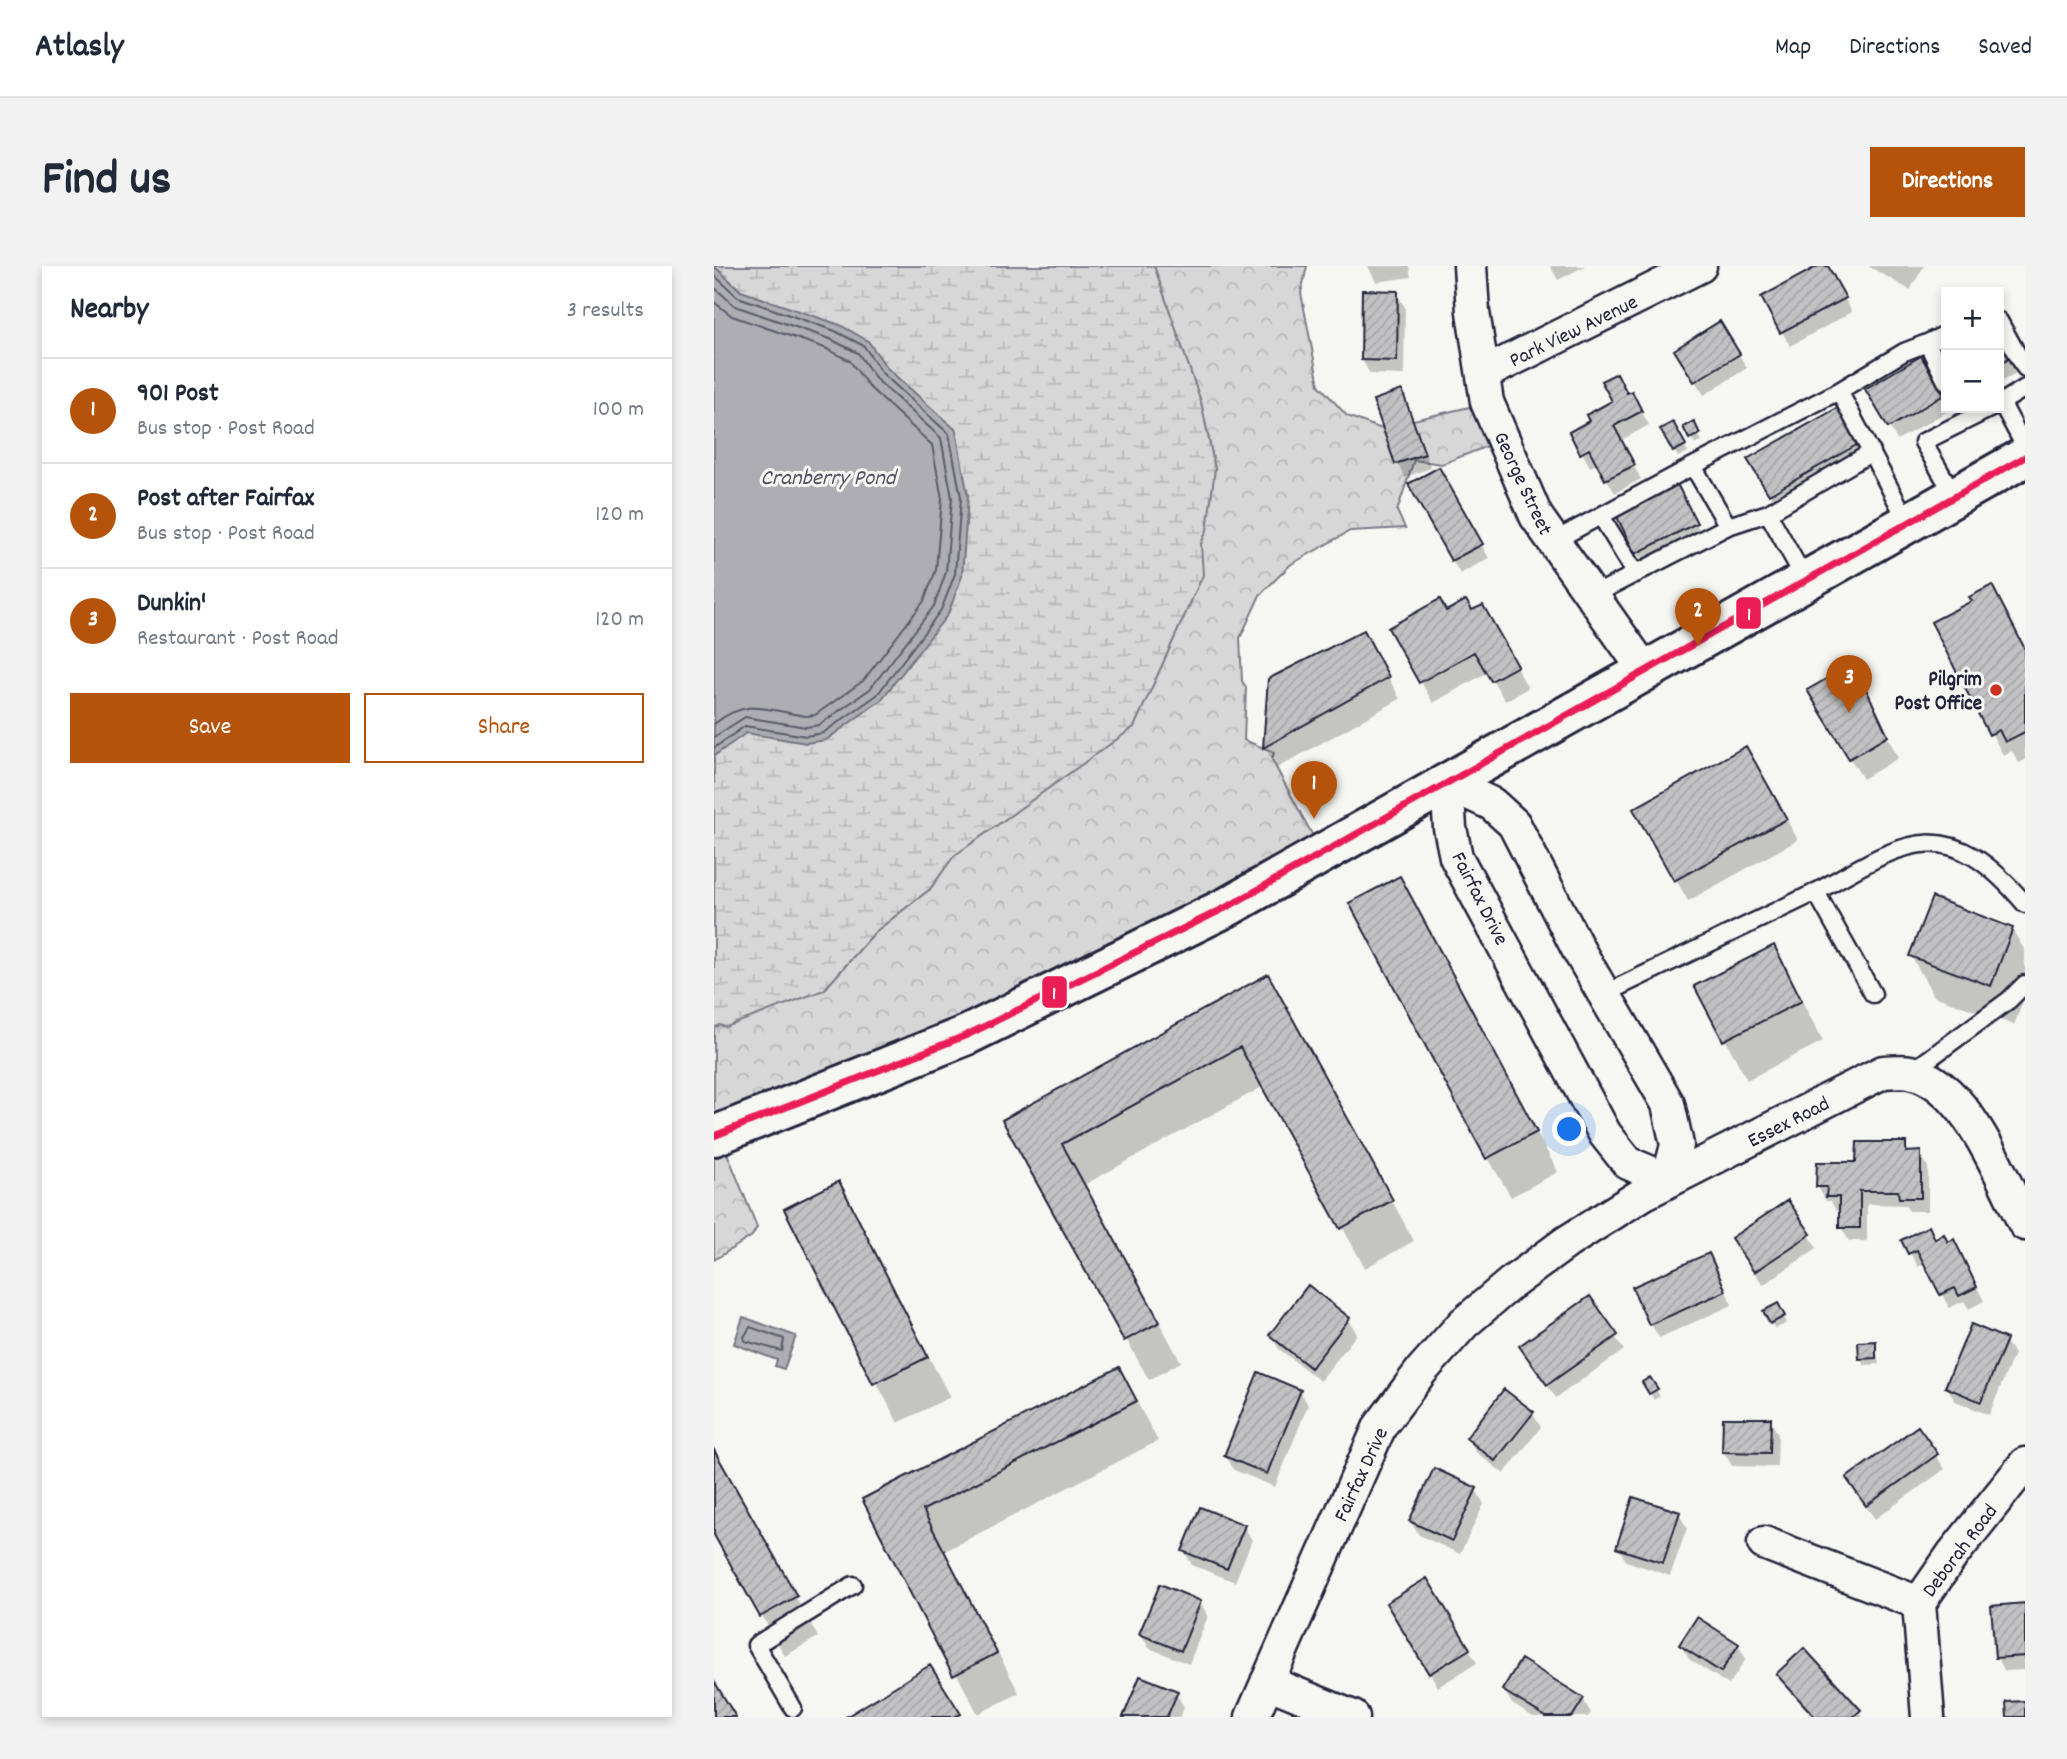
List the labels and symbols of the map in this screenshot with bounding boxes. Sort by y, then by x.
street label: Park View Avenue [1505,289,1644,377]
street label: George Street [1484,428,1558,541]
water label: Cranberry Pond [760,463,899,496]
pin: 2 [1675,588,1721,646]
line badge: 1 [1735,596,1762,630]
text: 1 [1747,603,1751,630]
pin: 3 [1826,655,1872,713]
place label: Pilgrim Post Office [1895,666,1982,720]
marker: Pilgrim Post Office [1988,682,2004,698]
pin: 1 [1291,761,1337,819]
street label: Fairfax Drive [1442,847,1515,951]
line badge: 1 [1041,975,1068,1009]
text: 1 [1052,982,1056,1009]
street label: Essex Road [1743,1090,1836,1157]
your location [1552,1112,1586,1146]
street label: Fairfax Drive [1328,1423,1398,1527]
street label: Deborah Road [1916,1499,2006,1605]

